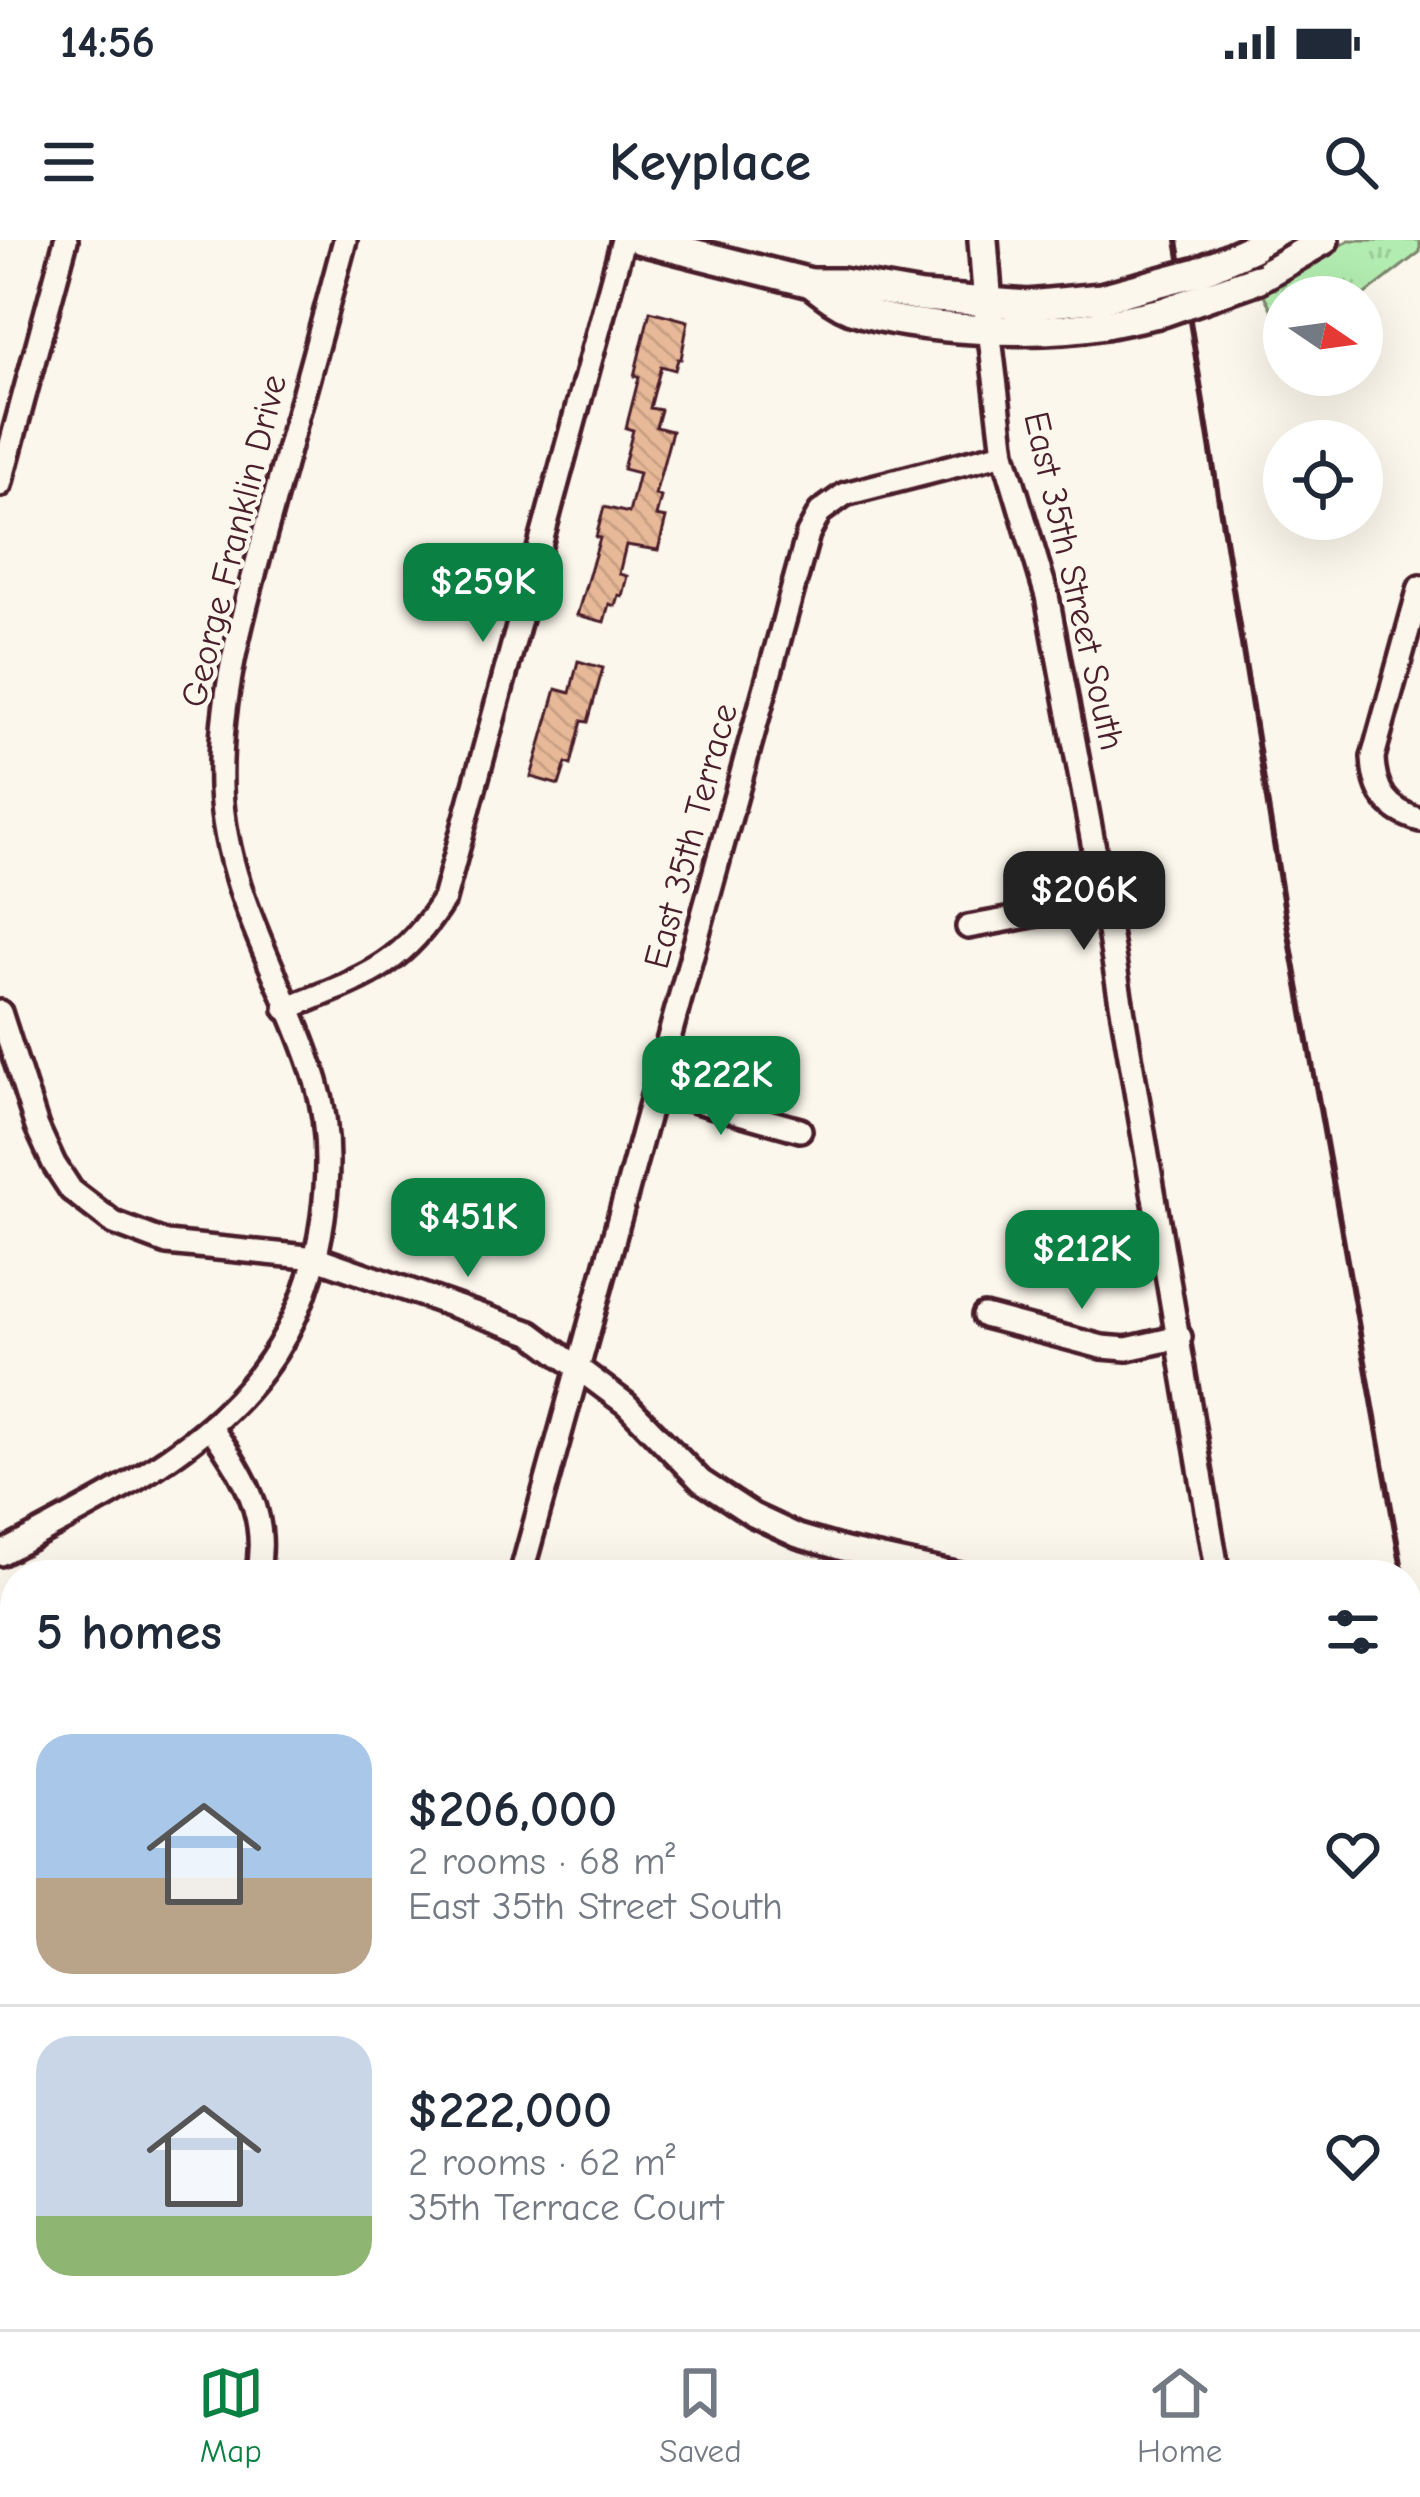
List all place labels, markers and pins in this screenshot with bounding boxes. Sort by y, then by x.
pin: $259K [399,543,567,645]
pin: $206K [1000,851,1168,953]
pin: $222K [637,1036,805,1138]
pin: $451K [384,1178,552,1280]
pin: $212K [998,1210,1166,1312]

